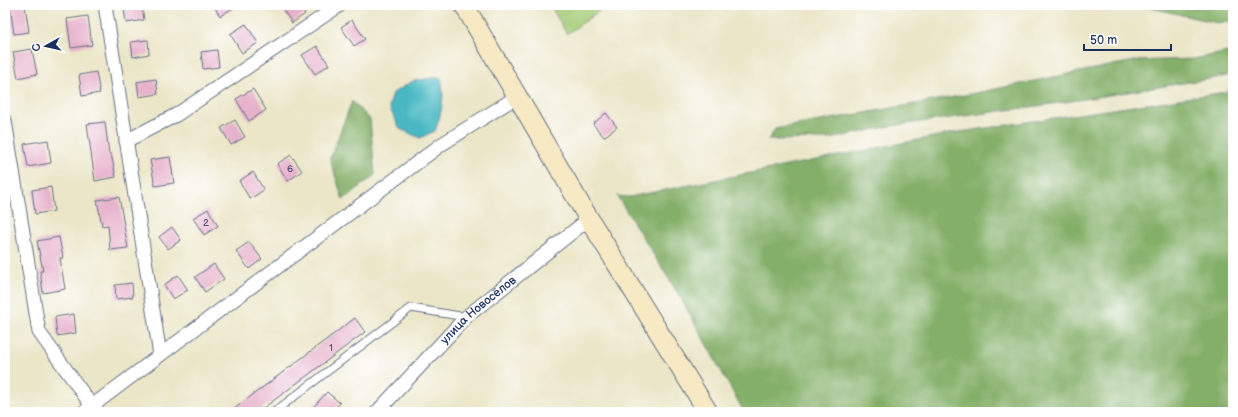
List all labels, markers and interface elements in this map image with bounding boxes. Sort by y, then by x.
north arrow [26,26,66,66]
scale bar [1084,26,1171,52]
text: 50 m [1090,33,1117,48]
text: С [30,42,44,52]
house number: 6 [287,163,293,175]
house number: 2 [203,217,209,229]
street label: улица Новосёлов [437,272,520,347]
house number: 1 [329,342,333,354]

